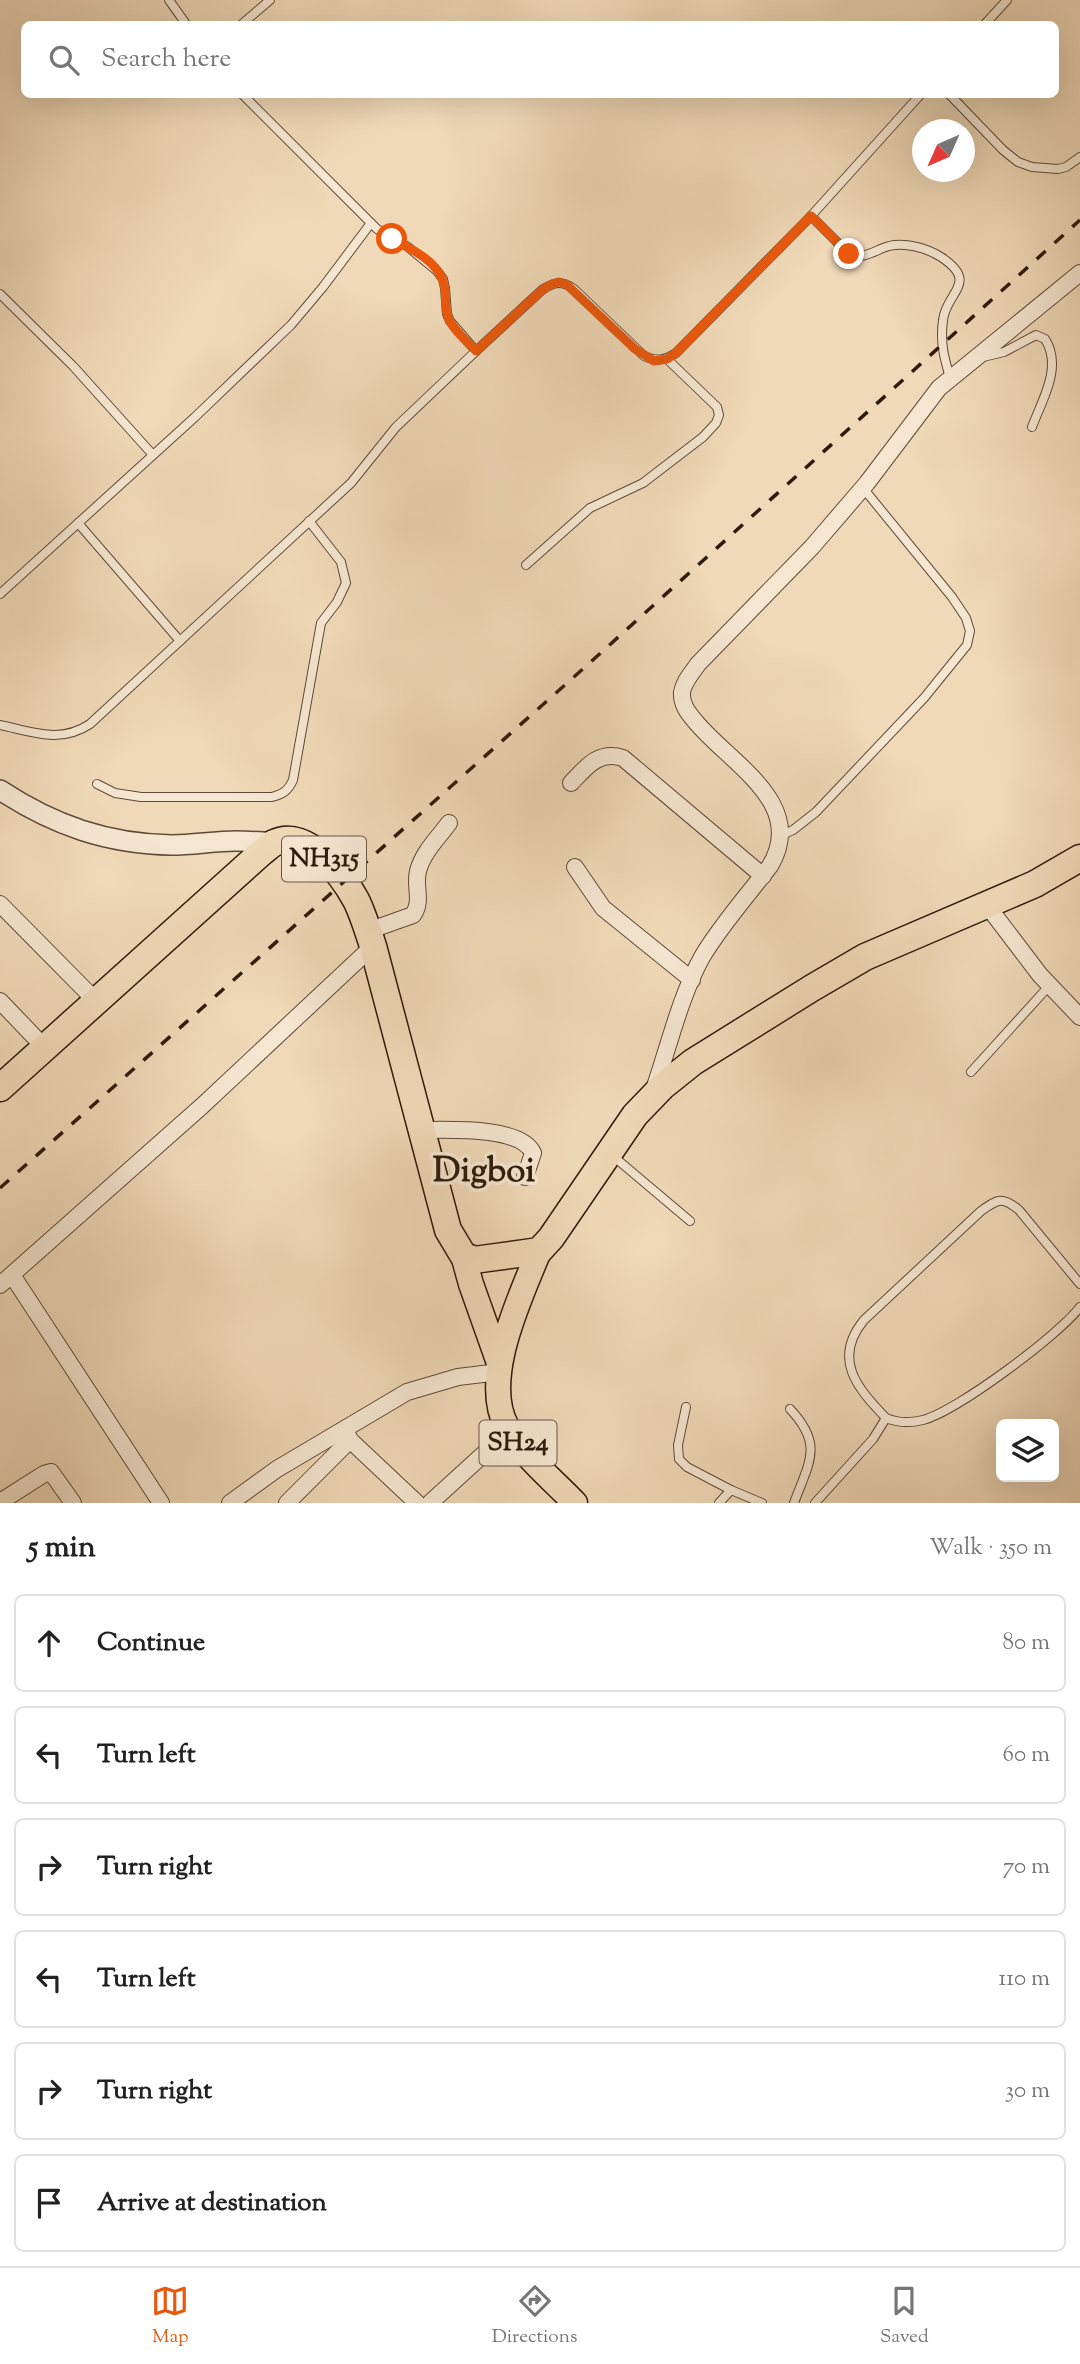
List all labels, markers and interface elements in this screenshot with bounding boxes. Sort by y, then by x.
search box [21,21,1059,98]
icon: search [45,41,83,79]
text: Search here [101,41,231,78]
north arrow [912,119,975,182]
route start [376,223,407,254]
route end [833,238,864,269]
road number: NH315 [282,836,366,881]
district label: Digboi [433,1147,535,1198]
map controls [996,1419,1059,1482]
button: layers [996,1419,1059,1482]
road number: SH24 [480,1420,556,1466]
text: 5 min [28,1527,96,1570]
text: Walk · 350 m [929,1532,1052,1565]
icon: ahead [30,1624,68,1662]
text: Continue [97,1625,205,1662]
text: 80 m [1002,1627,1050,1660]
icon: left [30,1736,68,1774]
text: Turn left [97,1737,196,1774]
text: 60 m [1002,1739,1050,1772]
icon: right [30,1848,68,1886]
text: Turn right [97,1849,212,1886]
text: 70 m [1003,1851,1050,1884]
icon: left [30,1960,68,1998]
text: Turn left [97,1961,196,1998]
text: 110 m [999,1963,1050,1996]
icon: right [30,2072,68,2110]
text: Turn right [97,2073,212,2110]
text: 30 m [1005,2075,1050,2108]
icon: arrive [30,2184,68,2222]
text: Arrive at destination [97,2185,327,2222]
tab: Map [151,2282,189,2351]
tab: Directions [492,2282,577,2351]
tab: Saved [880,2282,929,2351]

